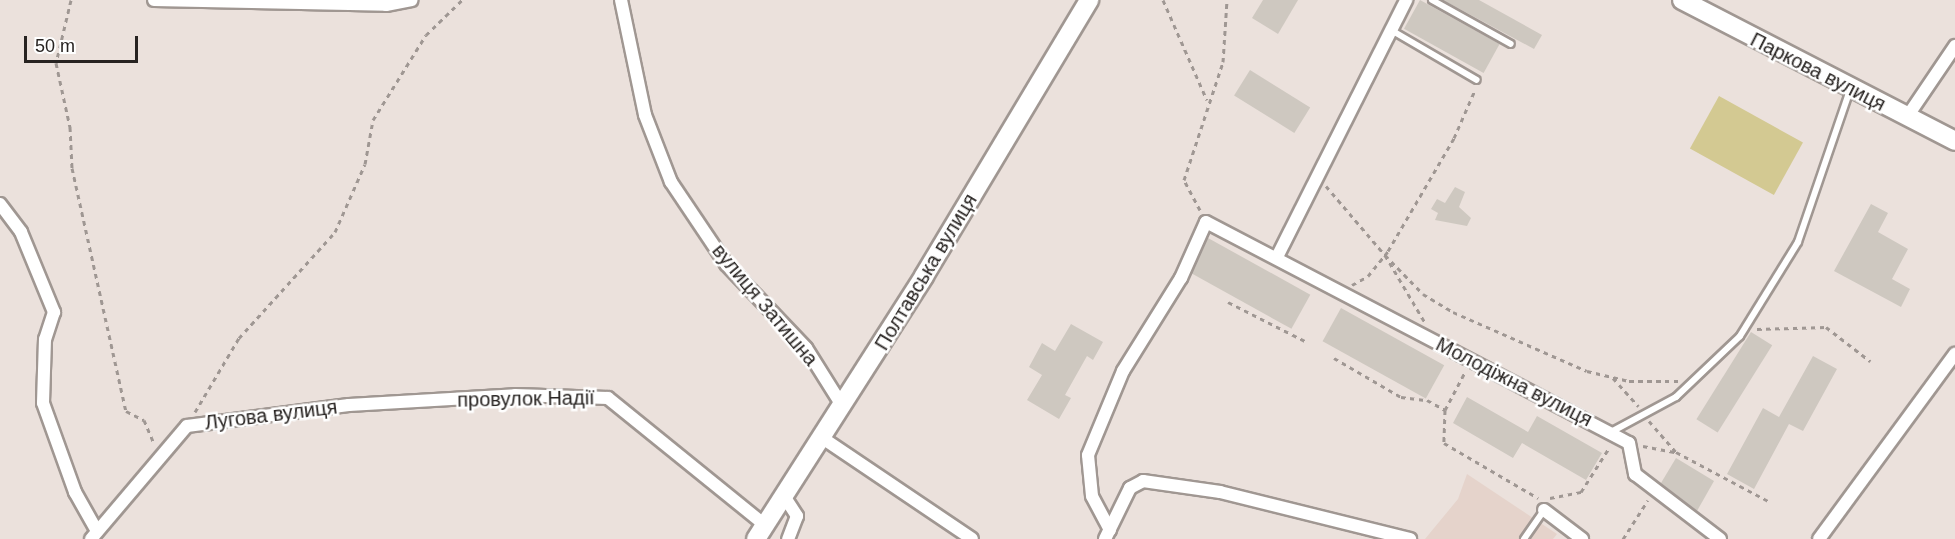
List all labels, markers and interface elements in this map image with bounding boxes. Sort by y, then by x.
scale bar [27,24,141,62]
street label: Паркова вулиця [1746,28,1890,116]
text: 50 m [35,36,75,56]
street label: Полтавська вулиця [870,189,982,355]
street label: вулиця Затишна [707,239,823,371]
street label: Молодіжна вулиця [1432,332,1596,432]
street label: провулок Надії [457,386,595,412]
street label: Лугова вулиця [203,395,339,435]

